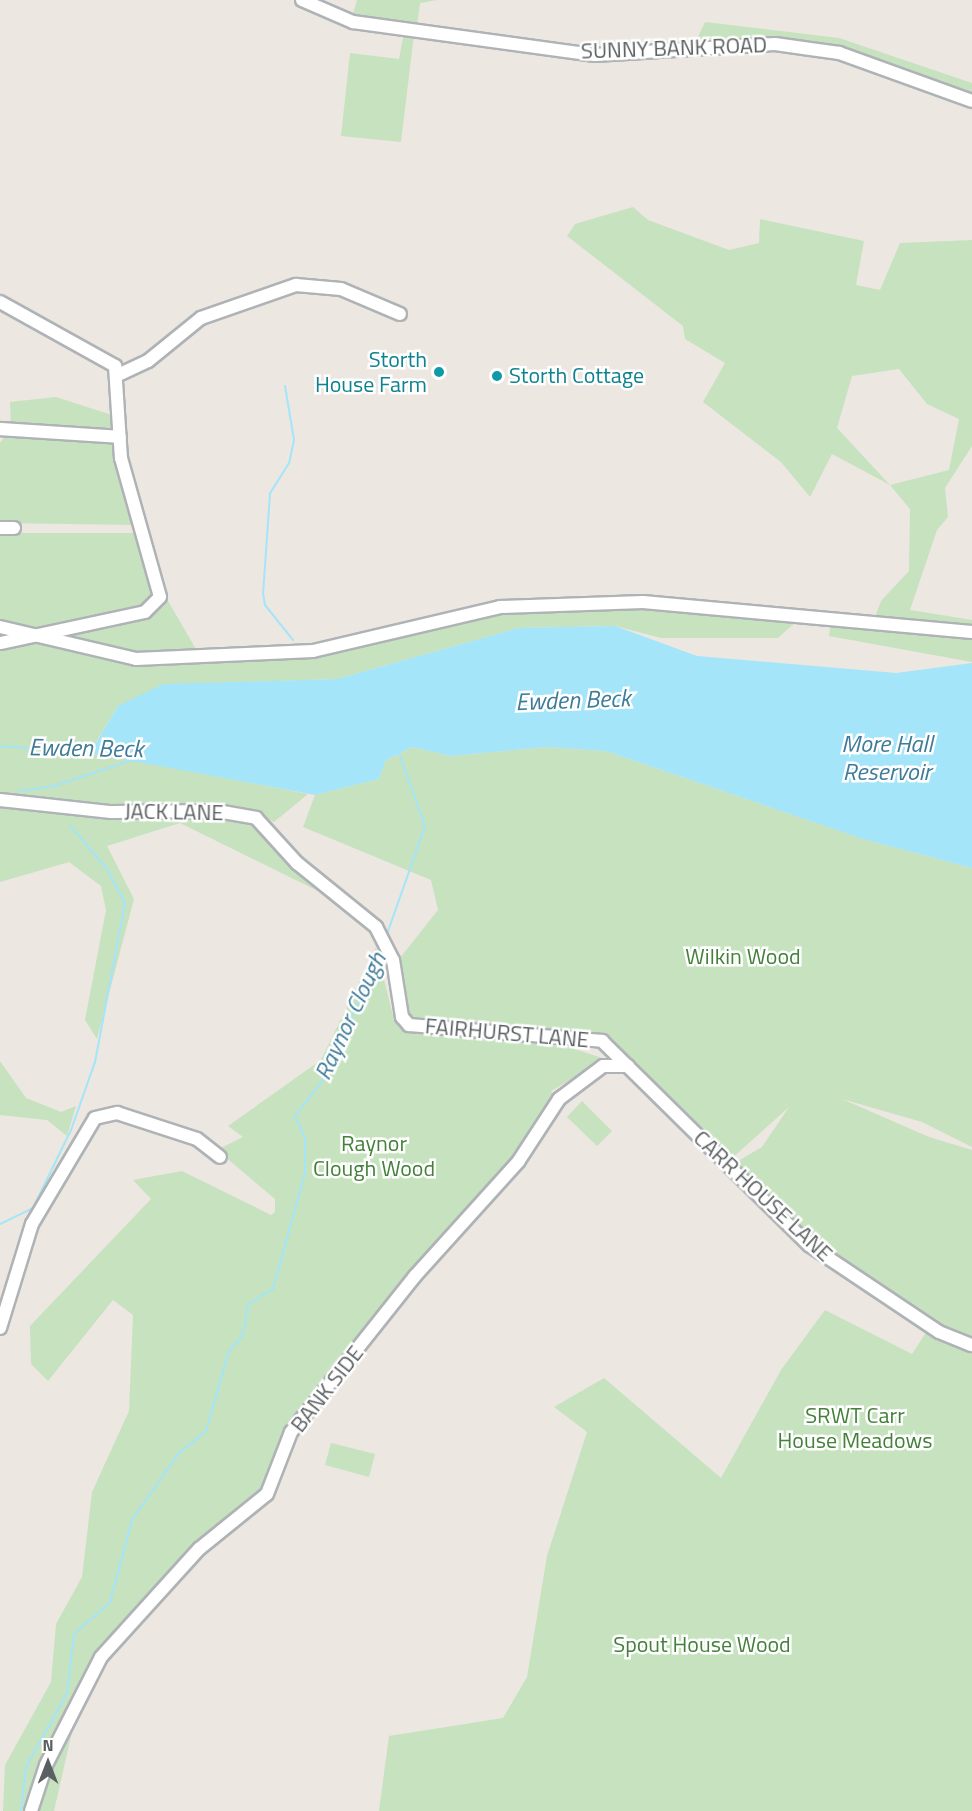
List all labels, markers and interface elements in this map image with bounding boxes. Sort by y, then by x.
street label: SUNNY BANK ROAD [580,32,768,64]
place label: Storth House Farm [315,346,427,398]
place label: Storth Cottage [509,363,644,389]
marker: Storth House Farm [432,365,446,379]
marker: Storth Cottage [490,369,504,383]
water label: Ewden Beck [515,684,631,716]
water label: More Hall Reservoir [841,730,933,786]
water label: Ewden Beck [28,733,144,763]
street label: JACK LANE [124,798,224,826]
park label: Wilkin Wood [685,944,801,970]
water label: Raynor Clough [308,948,392,1084]
street label: FAIRHURST LANE [424,1013,590,1053]
street label: CARR HOUSE LANE [688,1125,838,1267]
park label: Raynor Clough Wood [313,1130,435,1182]
street label: BANK SIDE [285,1341,369,1437]
park label: SRWT Carr House Meadows [778,1402,932,1454]
park label: Spout House Wood [613,1632,791,1658]
north arrow [18,1733,78,1793]
text: N [42,1733,54,1757]

